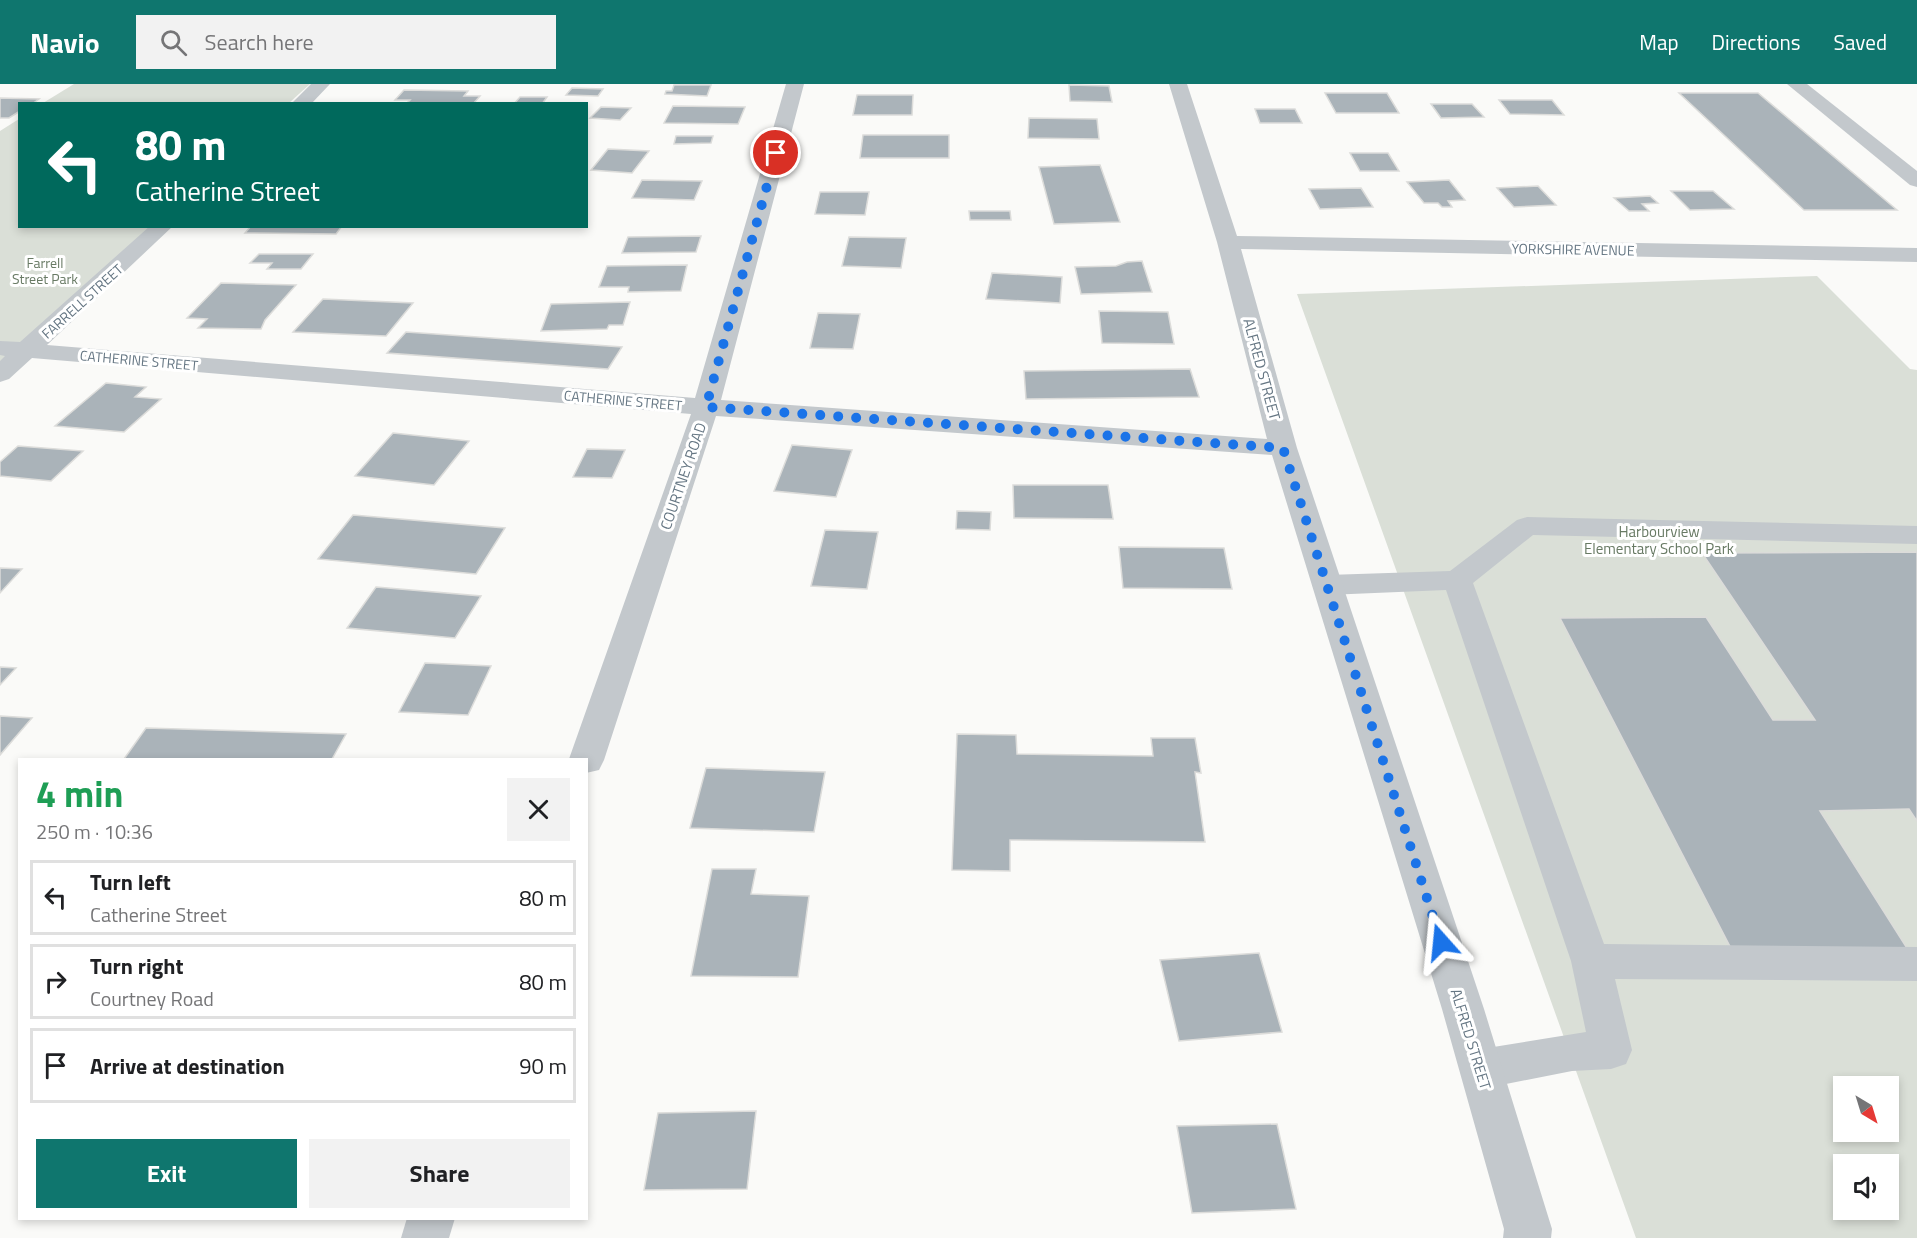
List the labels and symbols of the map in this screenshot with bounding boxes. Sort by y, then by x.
pin [750,127,801,178]
street label: YORKSHIRE AVENUE [1511,237,1635,261]
park label: Farrell Street Park [12,252,78,289]
street label: FARRELL STREET [37,258,128,343]
street label: ALFRED STREET [1237,316,1287,422]
street label: CATHERINE STREET [79,344,200,376]
street label: CATHERINE STREET [563,384,684,416]
street label: COURTNEY ROAD [654,419,712,533]
park label: Harbourview Elementary School Park [1584,520,1734,560]
position arrow [1409,910,1473,974]
street label: ALFRED STREET [1445,986,1497,1092]
north arrow [1833,1076,1899,1142]

